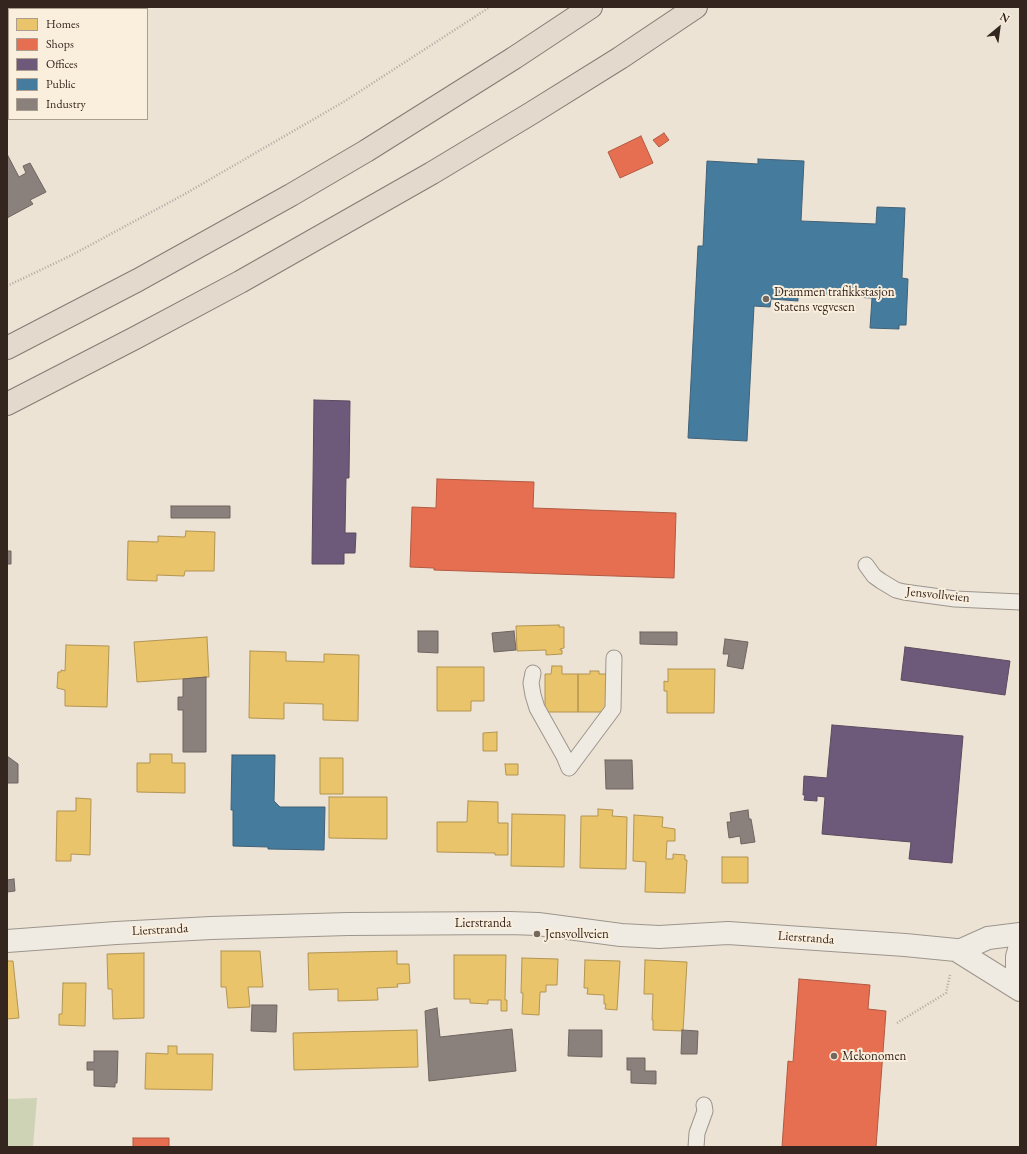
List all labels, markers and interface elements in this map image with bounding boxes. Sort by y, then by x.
legend [8,8,148,120]
north arrow [979,8,1019,48]
text: N [998,9,1012,26]
text: Homes [46,16,80,32]
text: Shops [46,36,74,52]
text: Offices [46,56,78,72]
text: Public [46,76,76,92]
text: Industry [46,96,86,112]
place label: Drammen trafikkstasjon Statens vegvesen [774,284,895,315]
marker: Drammen trafikkstasjon Statens vegvesen [761,294,771,304]
street label: Jensvollveien [905,584,971,606]
street label: Lierstranda [455,915,511,931]
street label: Lierstranda [131,921,189,939]
place label: Jensvollveien [545,926,609,942]
street label: Lierstranda [777,928,835,948]
marker: Jensvollveien [532,929,542,939]
place label: Mekonomen [842,1048,906,1064]
marker: Mekonomen [829,1051,839,1061]

